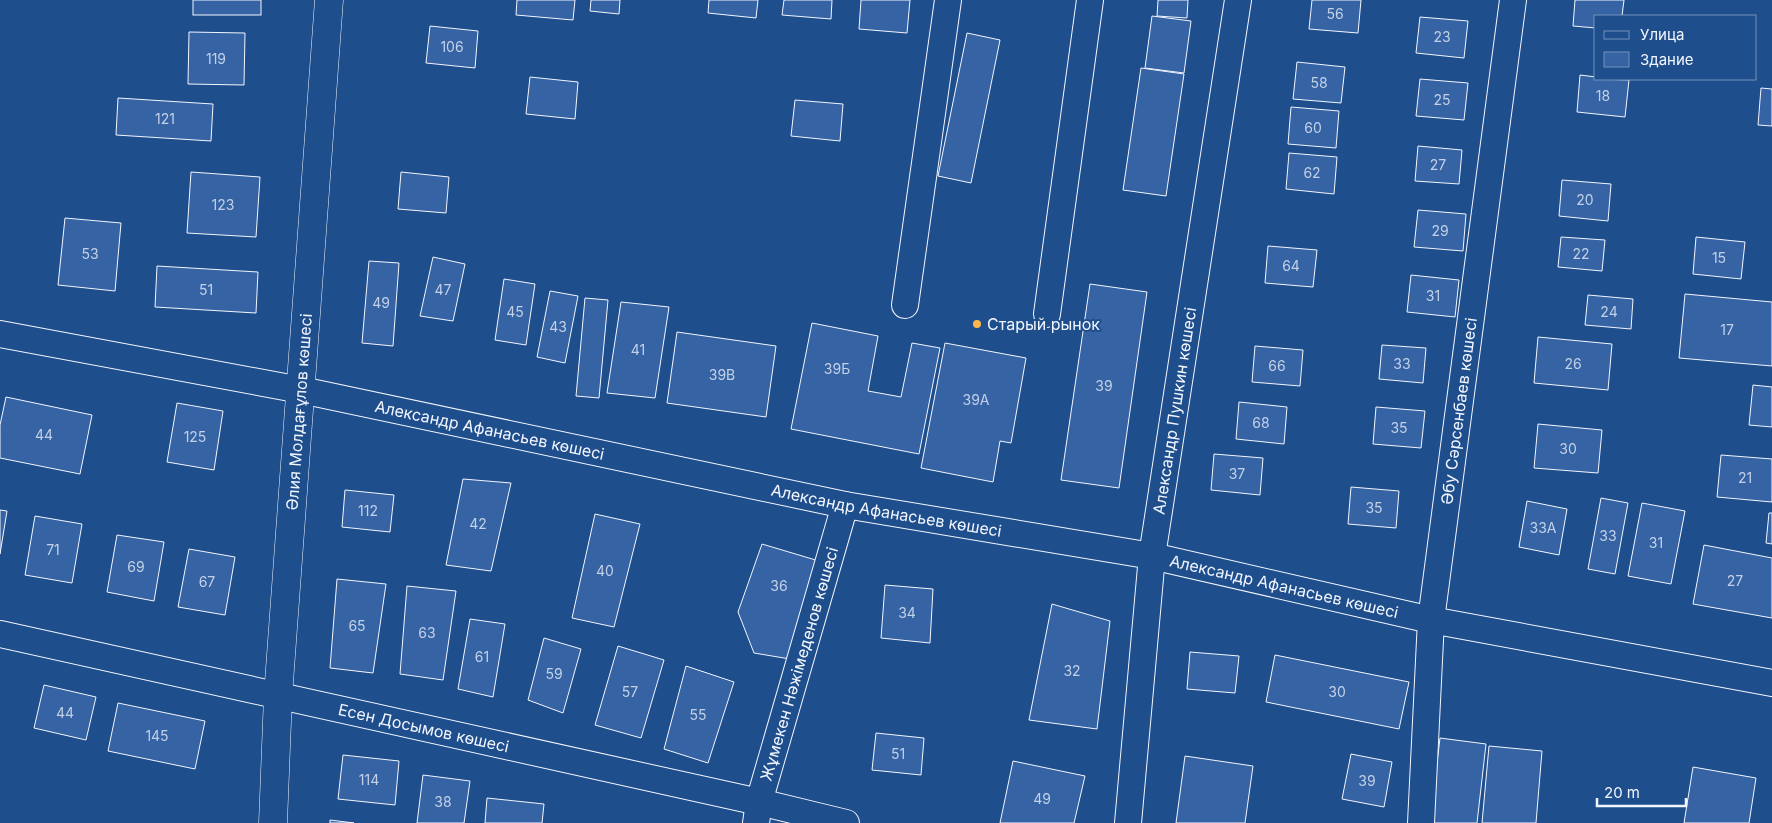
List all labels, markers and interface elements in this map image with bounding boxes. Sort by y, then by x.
house number: 56 [1326,5,1344,22]
legend [1594,15,1757,80]
text: Улица [1640,25,1684,44]
house number: 23 [1433,28,1451,45]
house number: 106 [440,38,464,55]
house number: 119 [206,50,226,67]
text: Здание [1640,50,1694,69]
house number: 58 [1310,74,1328,91]
house number: 18 [1596,87,1610,104]
house number: 25 [1433,91,1451,108]
house number: 121 [155,110,175,127]
house number: 60 [1304,119,1322,136]
house number: 27 [1430,156,1446,173]
house number: 62 [1303,164,1321,181]
house number: 20 [1576,191,1594,208]
house number: 123 [212,196,234,213]
house number: 29 [1431,222,1449,239]
house number: 53 [81,245,99,262]
house number: 22 [1572,245,1590,262]
house number: 15 [1712,249,1726,266]
house number: 64 [1282,257,1300,274]
house number: 51 [199,281,213,298]
house number: 47 [435,281,452,298]
house number: 31 [1426,287,1440,304]
house number: 49 [372,294,390,311]
house number: 45 [506,303,524,320]
house number: 24 [1600,303,1618,320]
street label: Александр Пушкин көшесі [1149,306,1200,516]
street label: Әлия Молдағұлов көшесі [282,313,316,511]
place label: Старый рынок [987,314,1100,334]
street label: Әбу Сәрсенбаев көшесі [1436,316,1481,506]
house number: 43 [549,318,567,335]
marker: Старый рынок [971,318,983,330]
house number: 17 [1720,321,1734,338]
house number: 41 [631,341,645,358]
house number: 33 [1393,355,1411,372]
house number: 26 [1564,355,1582,372]
house number: 66 [1268,357,1286,374]
house number: 39Б [824,360,850,377]
house number: 39В [709,366,735,383]
house number: 39 [1095,377,1113,394]
house number: 39А [963,391,990,408]
street label: Александр Афанасьев көшесі [373,396,606,464]
house number: 68 [1252,414,1270,431]
house number: 35 [1390,419,1408,436]
house number: 44 [35,426,53,443]
house number: 125 [184,428,206,445]
house number: 30 [1559,440,1577,457]
house number: 37 [1229,465,1245,482]
house number: 21 [1738,469,1752,486]
street label: Александр Афанасьев көшесі [769,480,1003,541]
house number: 35 [1365,499,1383,516]
house number: 112 [358,502,378,519]
house number: 42 [469,515,487,532]
house number: 33А [1530,519,1557,536]
house number: 33 [1599,527,1617,544]
house number: 31 [1649,534,1663,551]
house number: 71 [46,541,60,558]
street label: Жұмекен Нәжімеденов көшесі [756,545,842,783]
street label: Александр Афанасьев көшесі [1168,550,1400,622]
house number: 69 [127,558,145,575]
house number: 40 [596,562,614,579]
house number: 27 [1727,572,1743,589]
house number: 67 [199,573,215,590]
house number: 36 [770,577,788,594]
house number: 34 [898,604,916,621]
house number: 65 [348,617,366,634]
house number: 63 [418,624,436,641]
house number: 61 [475,648,489,665]
house number: 32 [1063,662,1081,679]
house number: 59 [545,665,563,682]
house number: 57 [622,683,638,700]
house number: 30 [1328,683,1346,700]
street label: Есен Досымов көшесі [336,699,511,756]
house number: 44 [56,704,74,721]
house number: 55 [689,706,707,723]
house number: 145 [145,727,169,744]
house number: 51 [891,745,905,762]
house number: 114 [359,771,379,788]
house number: 39 [1358,772,1376,789]
scale bar [1597,776,1686,808]
text: 20 m [1604,783,1640,802]
house number: 49 [1033,790,1051,807]
house number: 38 [434,793,452,810]

